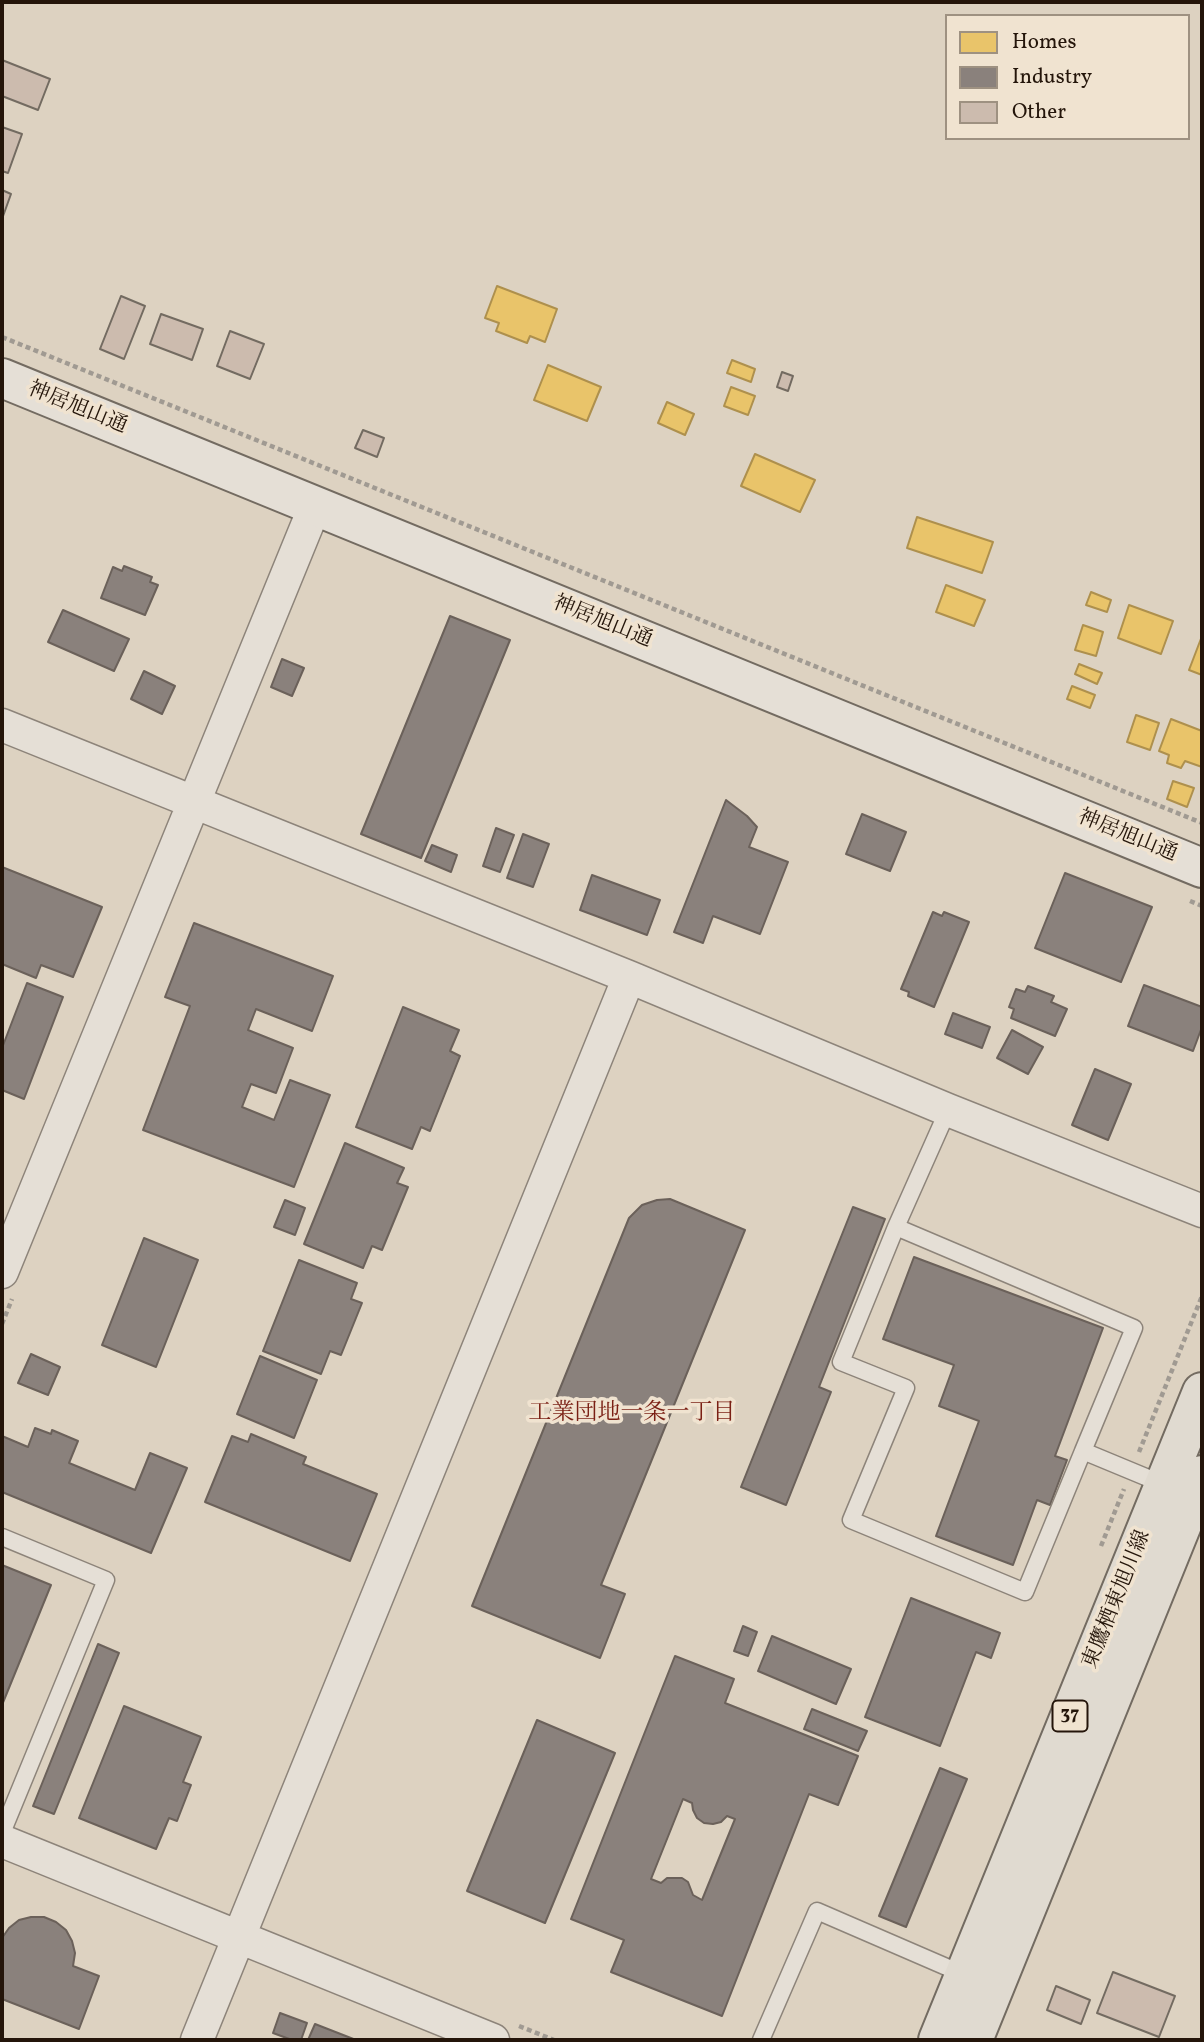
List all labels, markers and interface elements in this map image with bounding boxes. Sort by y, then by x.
legend [945,14,1190,140]
text: Homes [1012,28,1077,57]
text: Industry [1012,63,1092,92]
text: Other [1012,98,1066,127]
street label: 神居旭山通 [24,378,130,440]
street label: 神居旭山通 [549,592,655,654]
street label: 神居旭山通 [1074,806,1180,868]
district label: 工業団地一条一丁目 [529,1401,735,1429]
street label: 東鷹栖東旭川線 [1079,1527,1157,1673]
road number: 37 [1052,1700,1088,1732]

